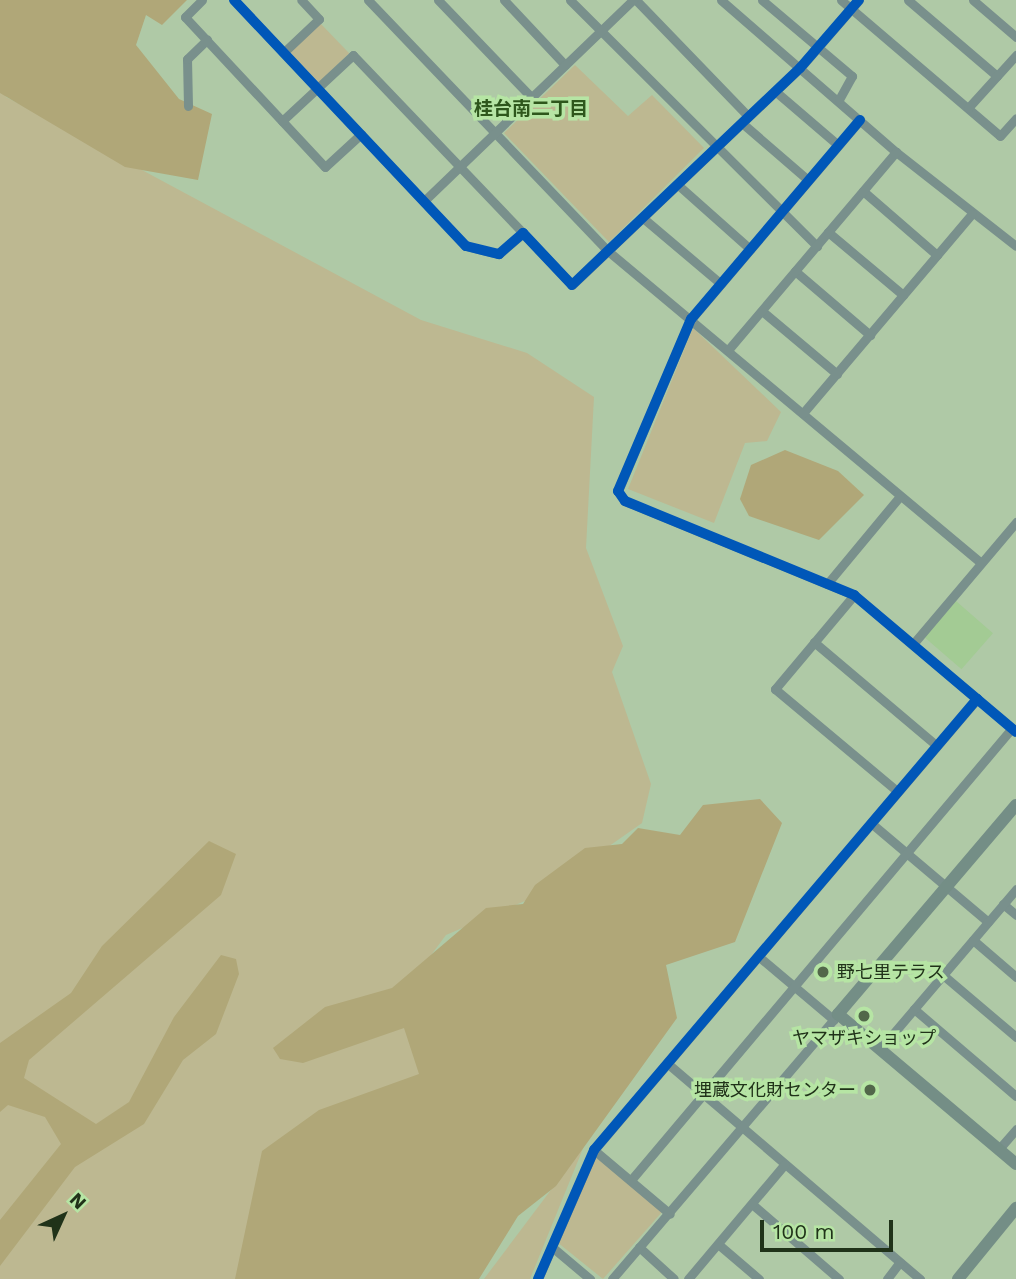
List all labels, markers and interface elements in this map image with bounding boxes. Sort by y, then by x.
district label: 桂台南二丁目 [474,98,588,120]
place label: 野七里テラス [837,961,945,983]
marker: 野七里テラス [815,964,831,980]
marker: ヤマザキショップ [856,1008,872,1024]
place label: ヤマザキショップ [792,1027,936,1049]
place label: 埋蔵文化財センター [694,1079,856,1101]
marker: 埋蔵文化財センター [862,1082,878,1098]
north arrow [28,1181,98,1251]
text: N [65,1188,91,1214]
scale bar [764,1206,897,1250]
text: 100 m [773,1219,835,1244]

